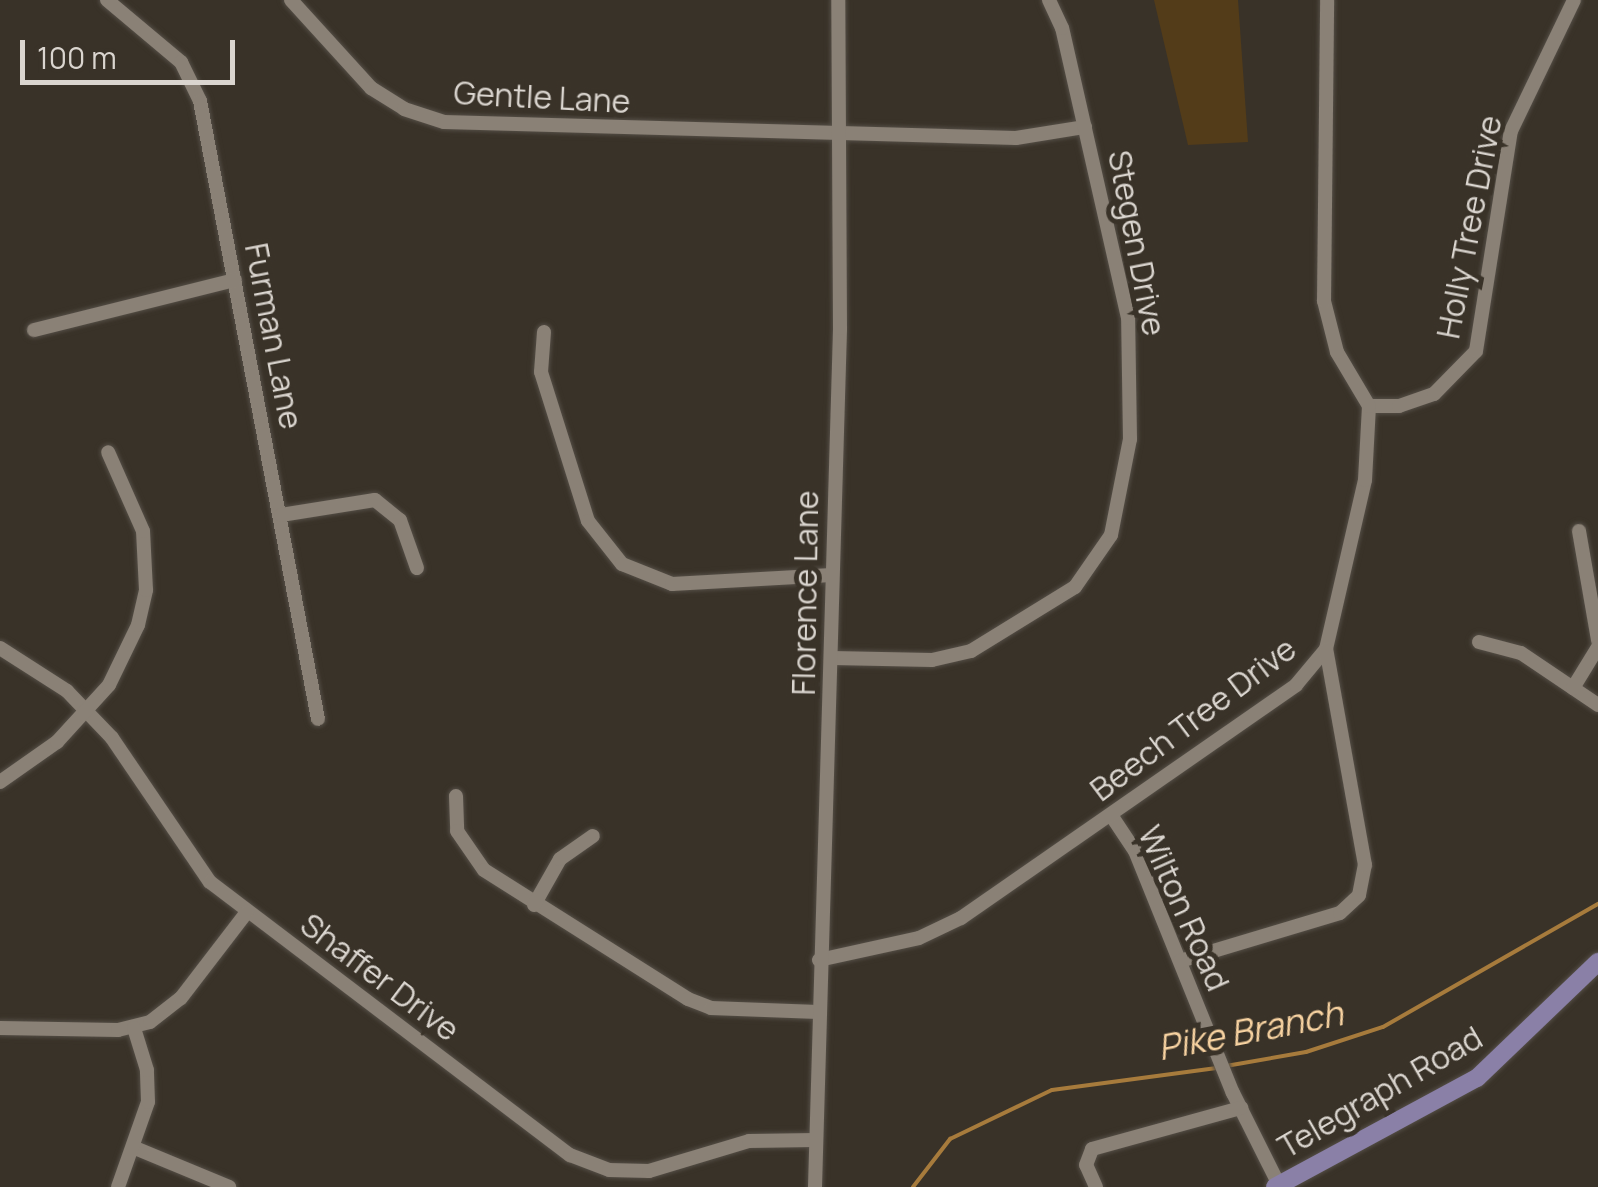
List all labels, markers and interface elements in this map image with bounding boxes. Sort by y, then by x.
scale bar [25,20,240,82]
text: 100 m [37,37,117,78]
street label: Gentle Lane [453,73,631,121]
street label: Holly Tree Drive [1429,112,1509,342]
street label: Stegen Drive [1100,147,1174,339]
street label: Furman Lane [237,240,311,432]
street label: Florence Lane [784,490,826,696]
street label: Beech Tree Drive [1083,629,1303,809]
street label: Wilton Road [1131,820,1237,996]
street label: Shaffer Drive [293,905,467,1049]
water label: Pike Branch [1154,992,1346,1068]
street label: Telegraph Road [1271,1018,1489,1166]

